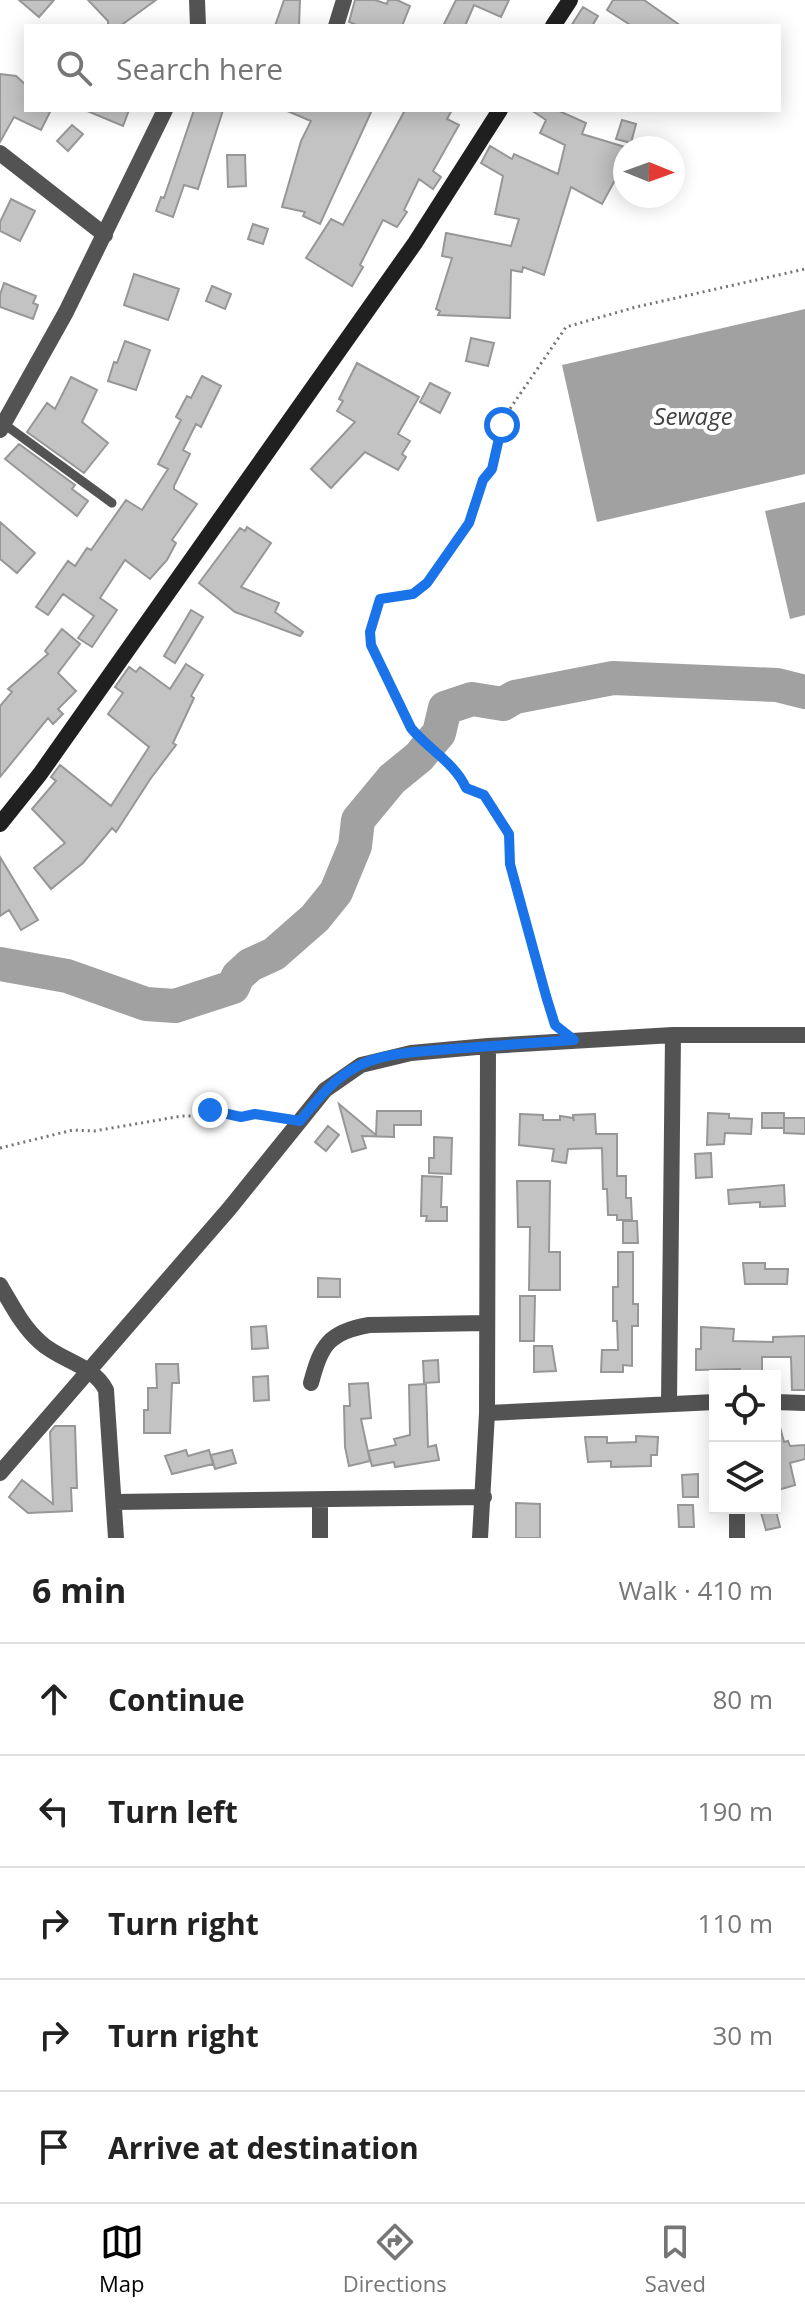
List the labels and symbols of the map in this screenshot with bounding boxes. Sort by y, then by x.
north arrow [613,136,685,208]
water label: Sewage [653,399,733,432]
route start [484,407,520,443]
route end [192,1092,228,1128]

